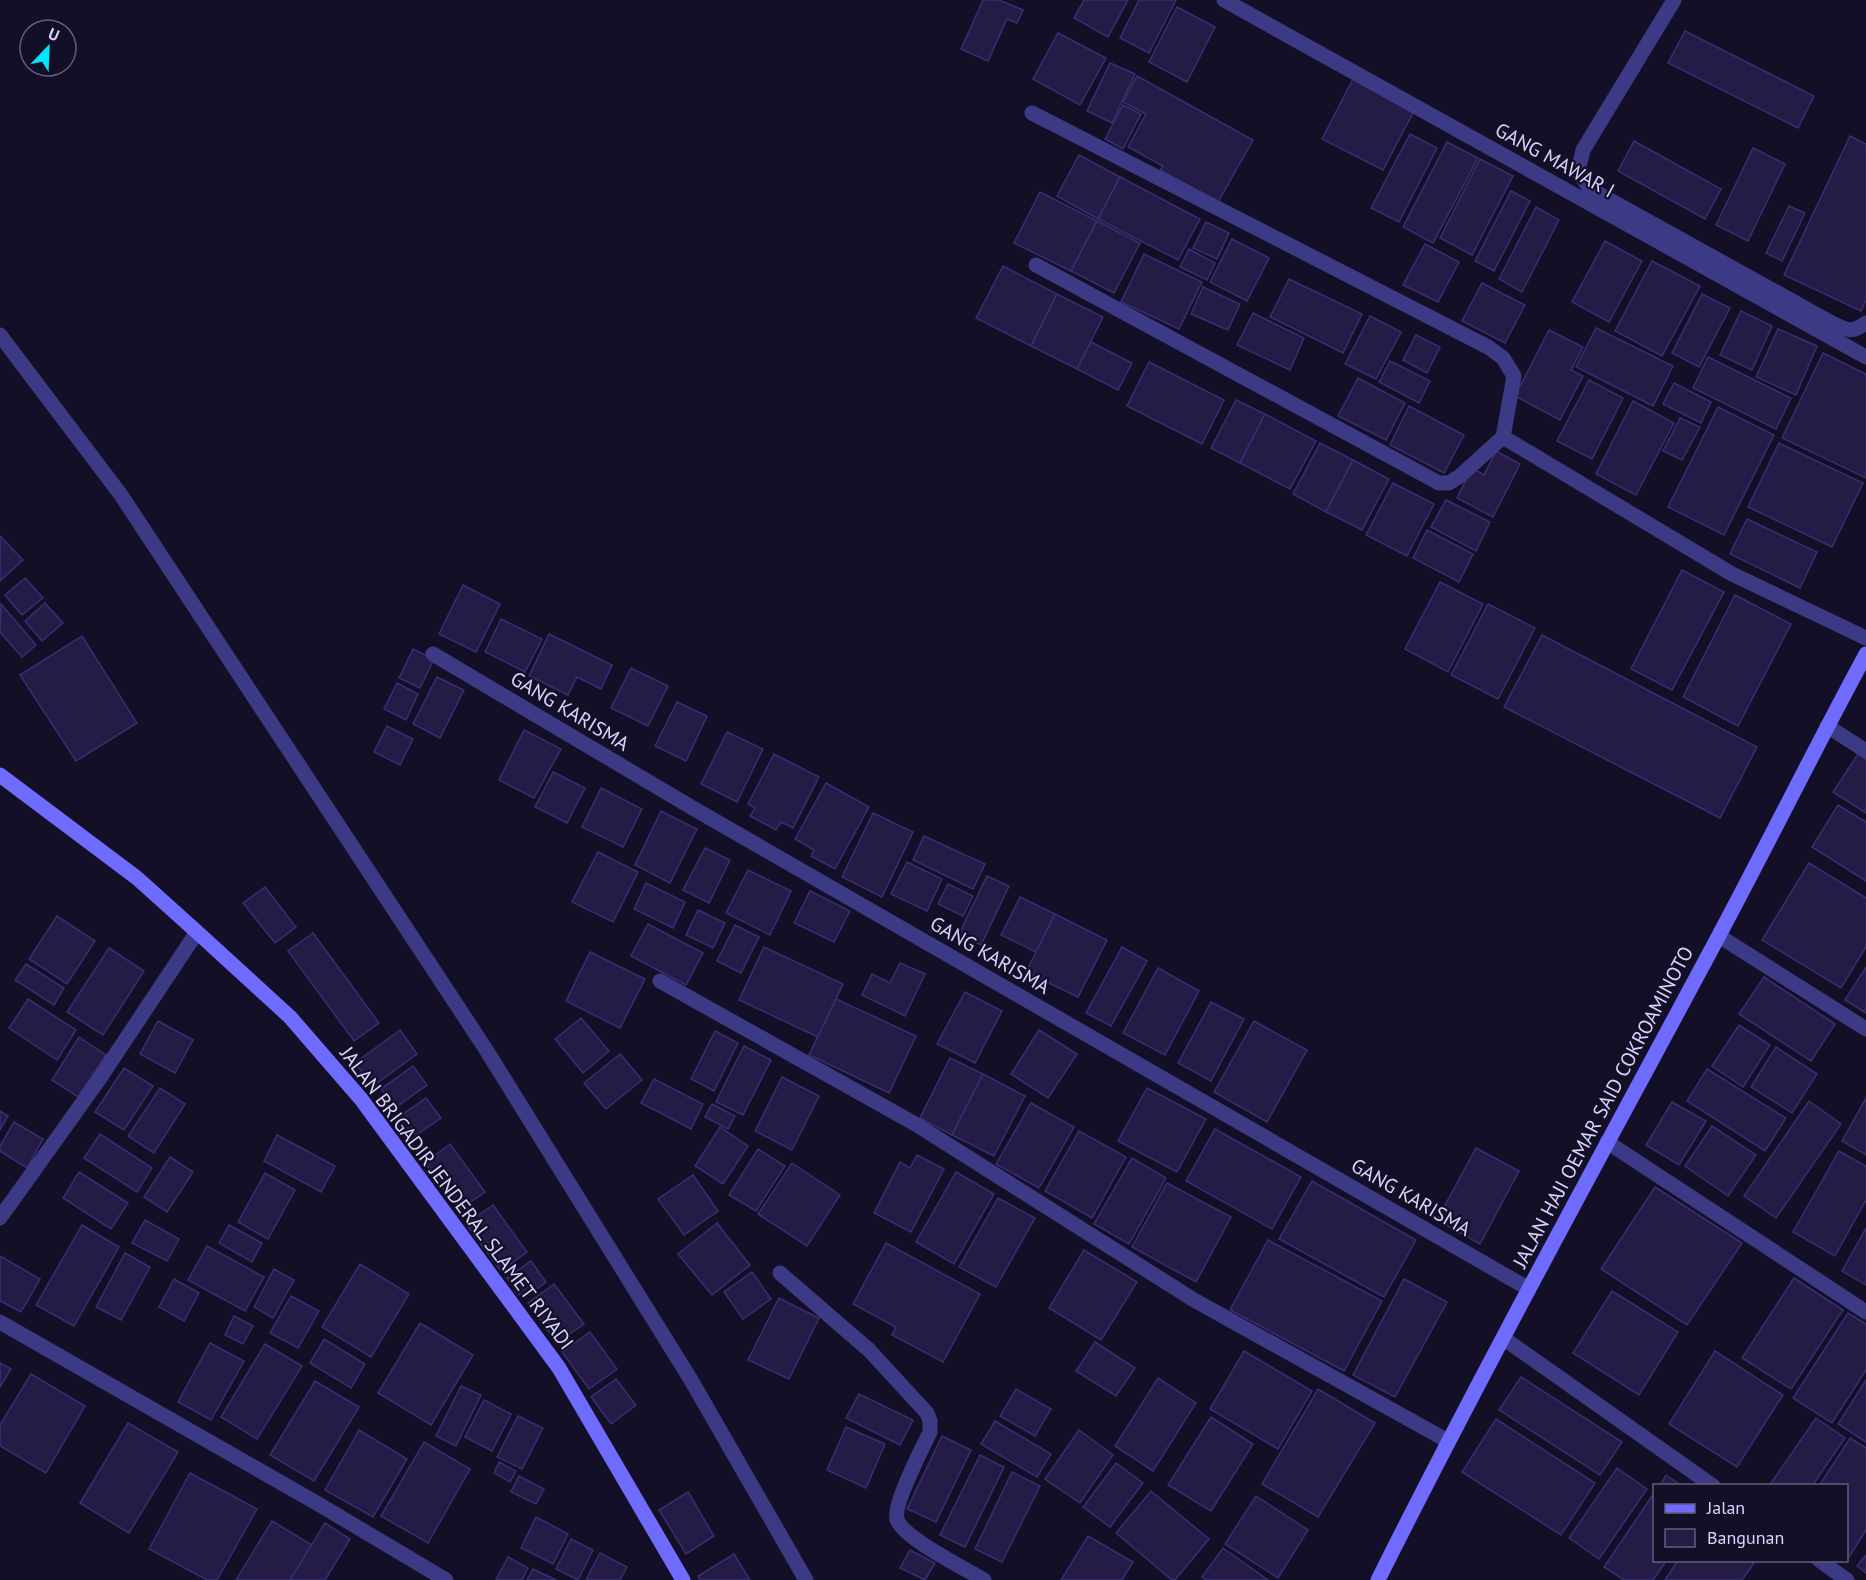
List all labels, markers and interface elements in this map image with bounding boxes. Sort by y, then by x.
north arrow [18,18,78,78]
text: U [45,23,62,45]
street label: GANG MAWAR I [1491,116,1619,204]
street label: GANG KARISMA [506,665,634,757]
street label: GANG KARISMA [925,910,1055,1000]
street label: JALAN HAJI OEMAR SAID COKROAMINOTO [1506,942,1699,1273]
street label: JALAN BRIGADIR JENDERAL SLAMET RIYADI [334,1041,580,1355]
street label: GANG KARISMA [1346,1152,1476,1242]
legend [1653,1484,1848,1562]
text: Jalan [1706,1496,1745,1519]
text: Bangunan [1707,1526,1784,1549]

